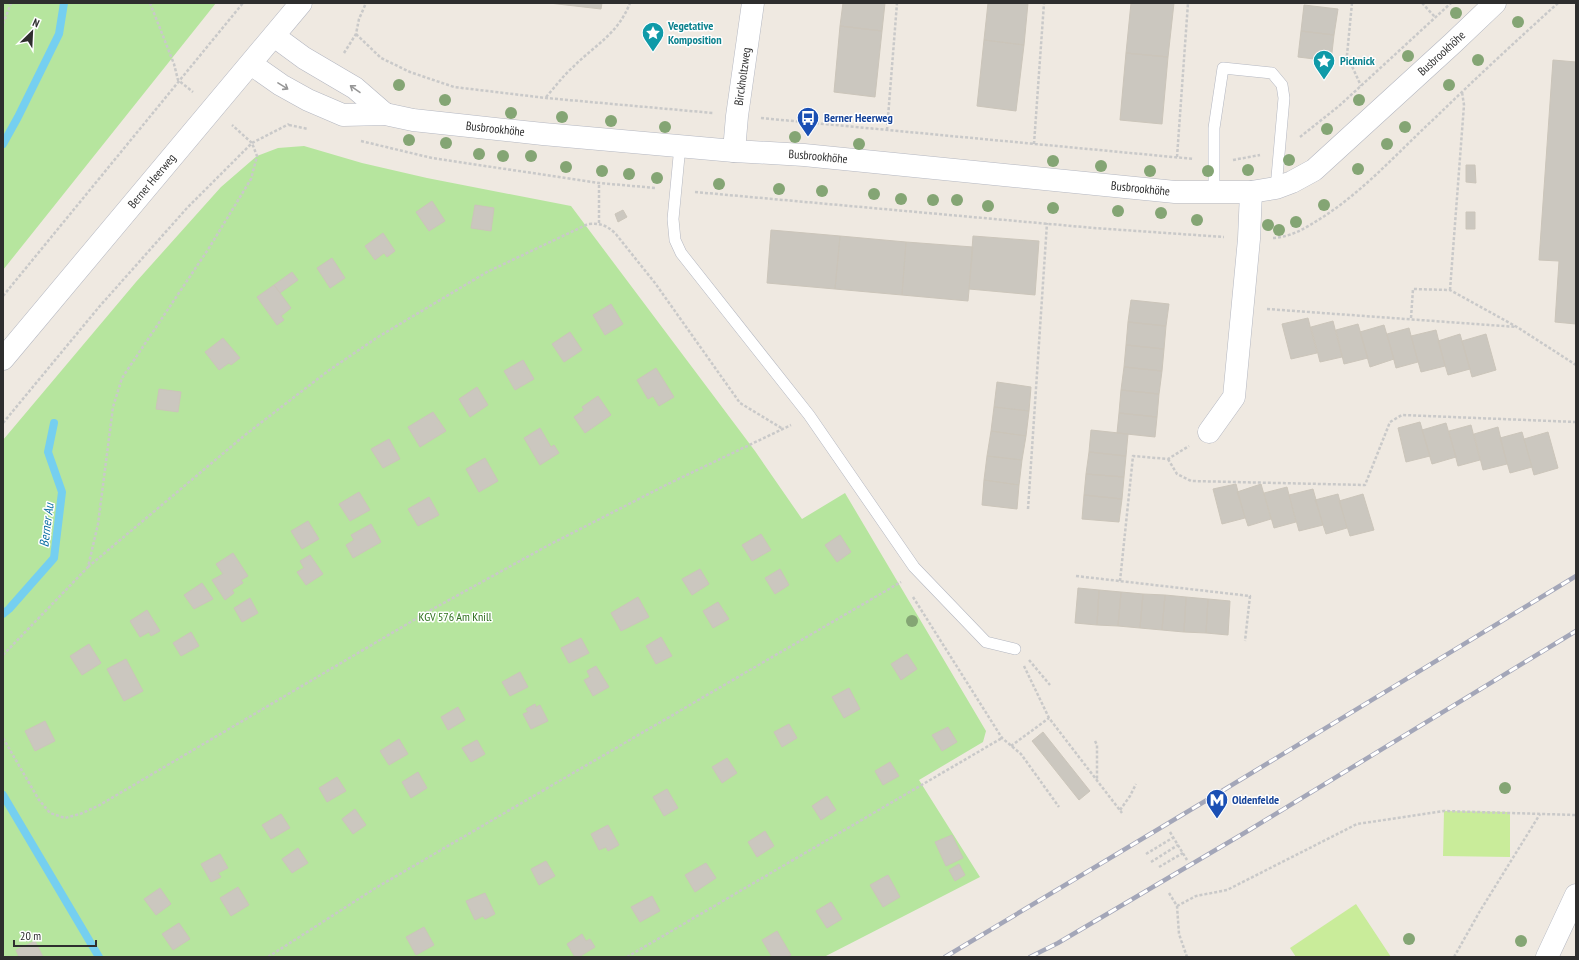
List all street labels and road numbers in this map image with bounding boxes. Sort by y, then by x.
street label: Busbrookhöhe [1414,27,1468,79]
street label: Birckholtzweg [731,46,754,106]
street label: Busbrookhöhe [465,118,526,139]
street label: Busbrookhöhe [788,146,848,166]
street label: Berner Heerweg [124,150,179,211]
street label: Busbrookhöhe [1110,178,1171,198]

